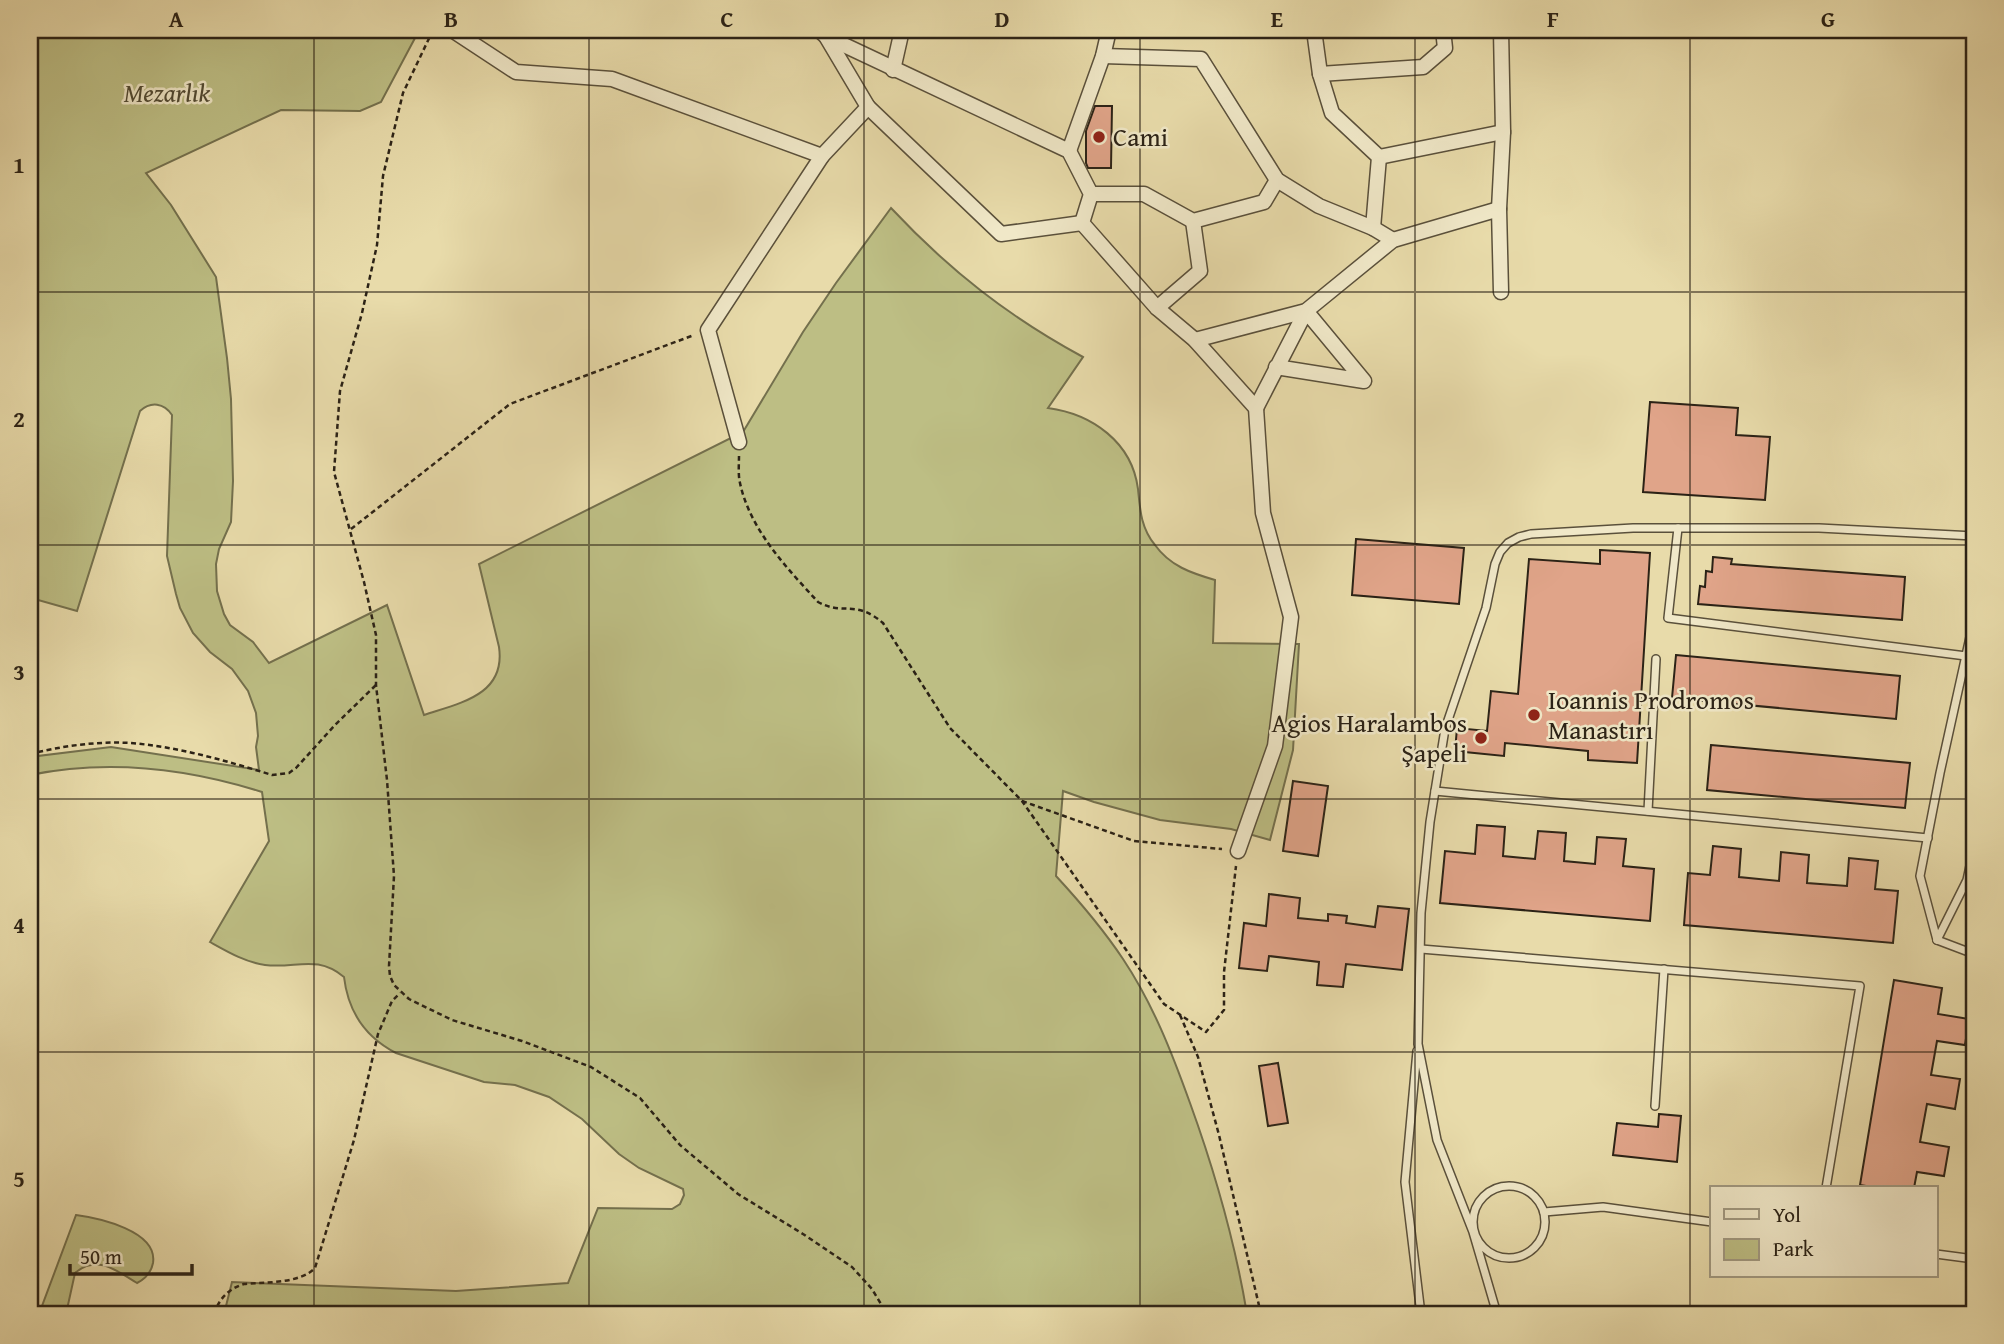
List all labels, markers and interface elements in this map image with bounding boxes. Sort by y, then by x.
text: A [169,2,184,35]
text: B [444,2,458,35]
text: C [720,2,734,35]
text: D [995,2,1010,35]
text: E [1271,2,1283,35]
text: F [1547,2,1559,35]
text: G [1821,2,1835,35]
park label: Mezarlık [124,73,210,112]
place label: Cami [1113,117,1168,156]
marker: Cami [1091,129,1107,145]
text: 1 [13,148,25,181]
text: 2 [13,402,25,435]
text: 3 [13,655,25,688]
place label: Ioannis Prodromos Manastırı [1548,680,1754,749]
place label: Agios Haralambos Şapeli [1272,703,1467,772]
marker: Ioannis Prodromos Manastırı [1526,707,1542,723]
marker: Agios Haralambos Şapeli [1473,730,1489,746]
text: 4 [13,908,25,941]
text: 5 [13,1162,25,1195]
legend [1710,1186,1938,1278]
text: Yol [1773,1199,1801,1230]
scale bar [70,1232,192,1276]
text: Park [1773,1233,1814,1264]
text: 50 m [80,1241,122,1272]

